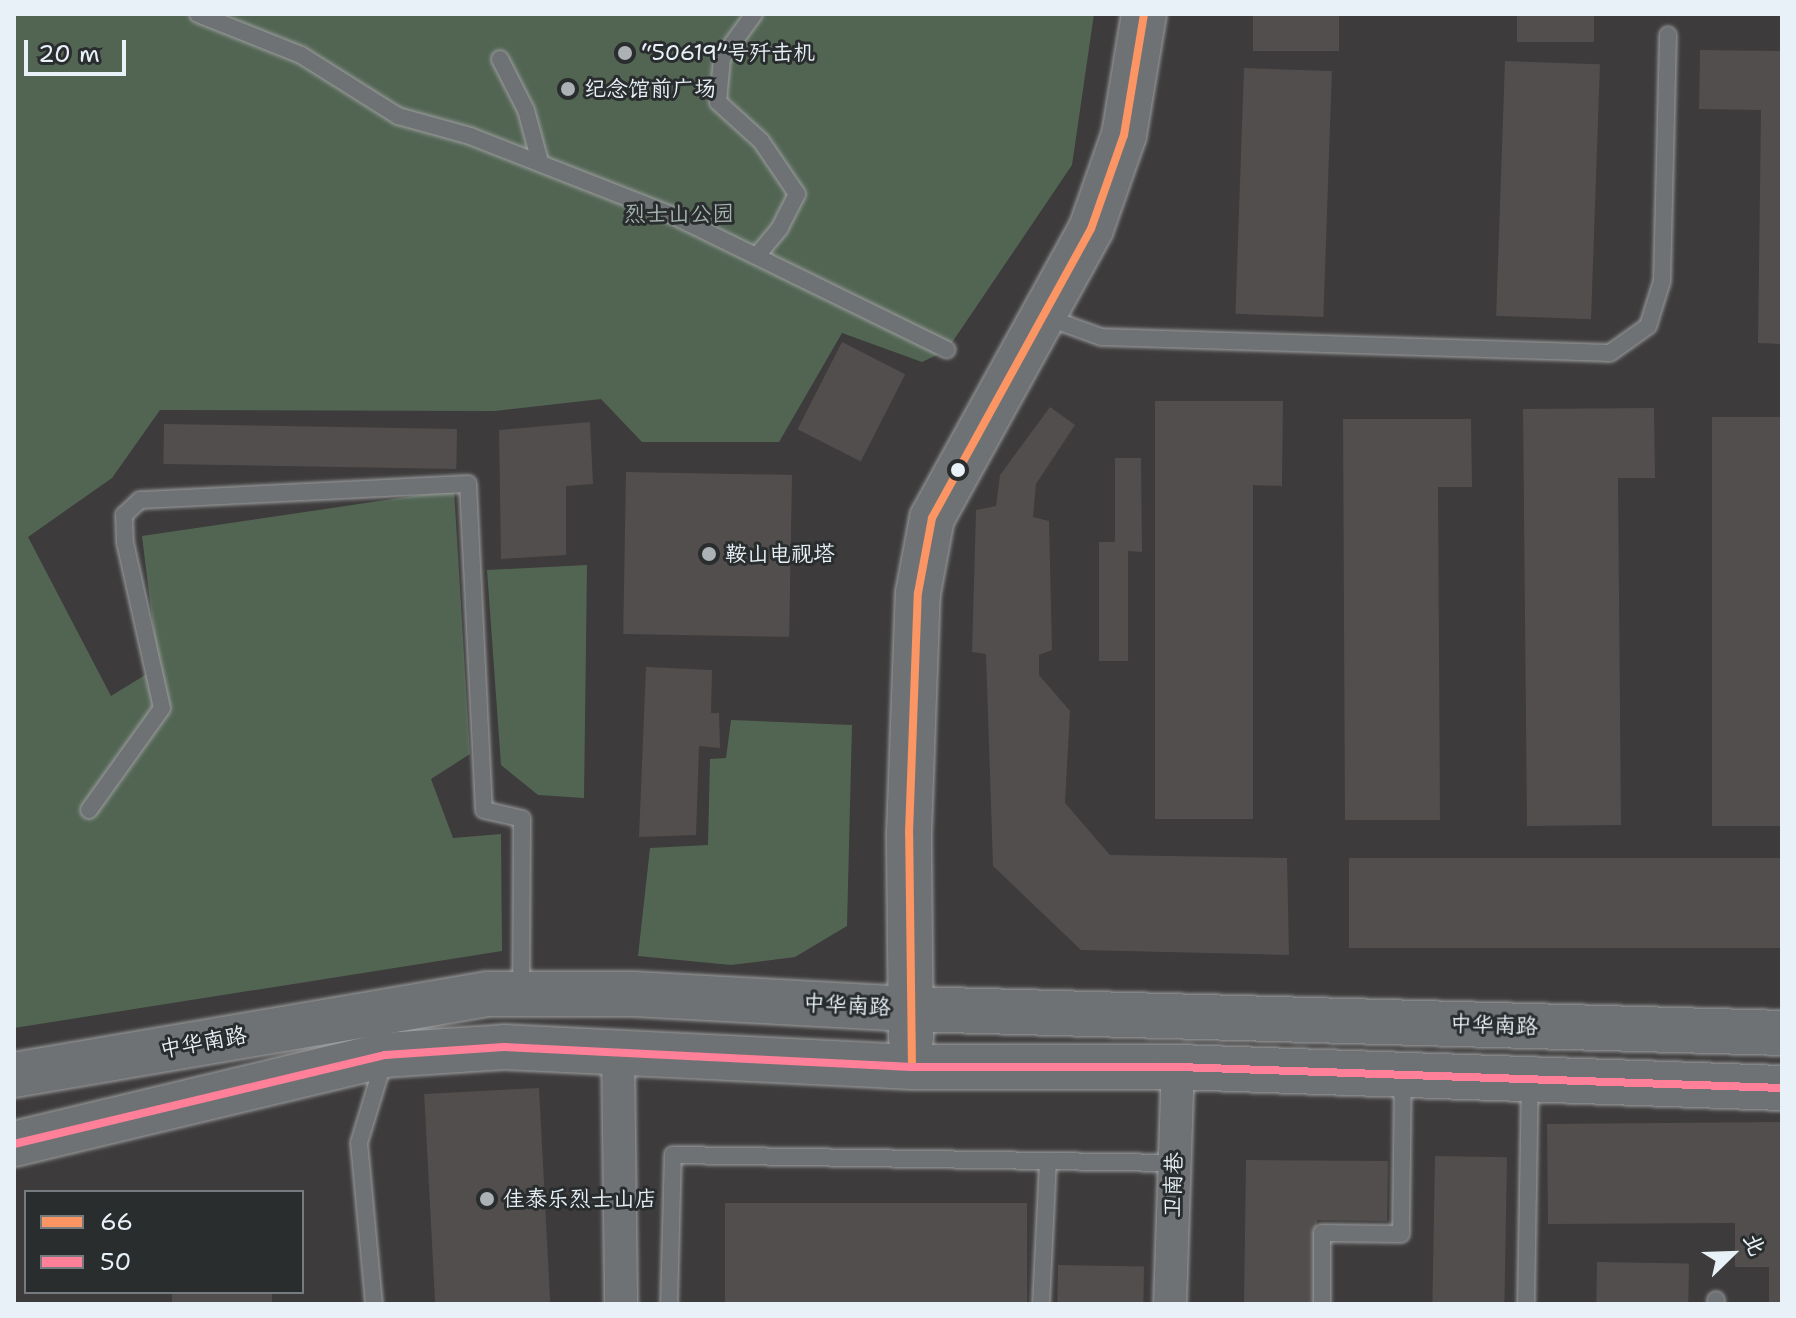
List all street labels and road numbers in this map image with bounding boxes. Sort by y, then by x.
street label: 中华南路 [802,990,892,1020]
street label: 中华南路 [1450,1010,1538,1040]
street label: 中华南路 [157,1021,249,1063]
street label: 卫南巷 [1159,1152,1187,1218]

